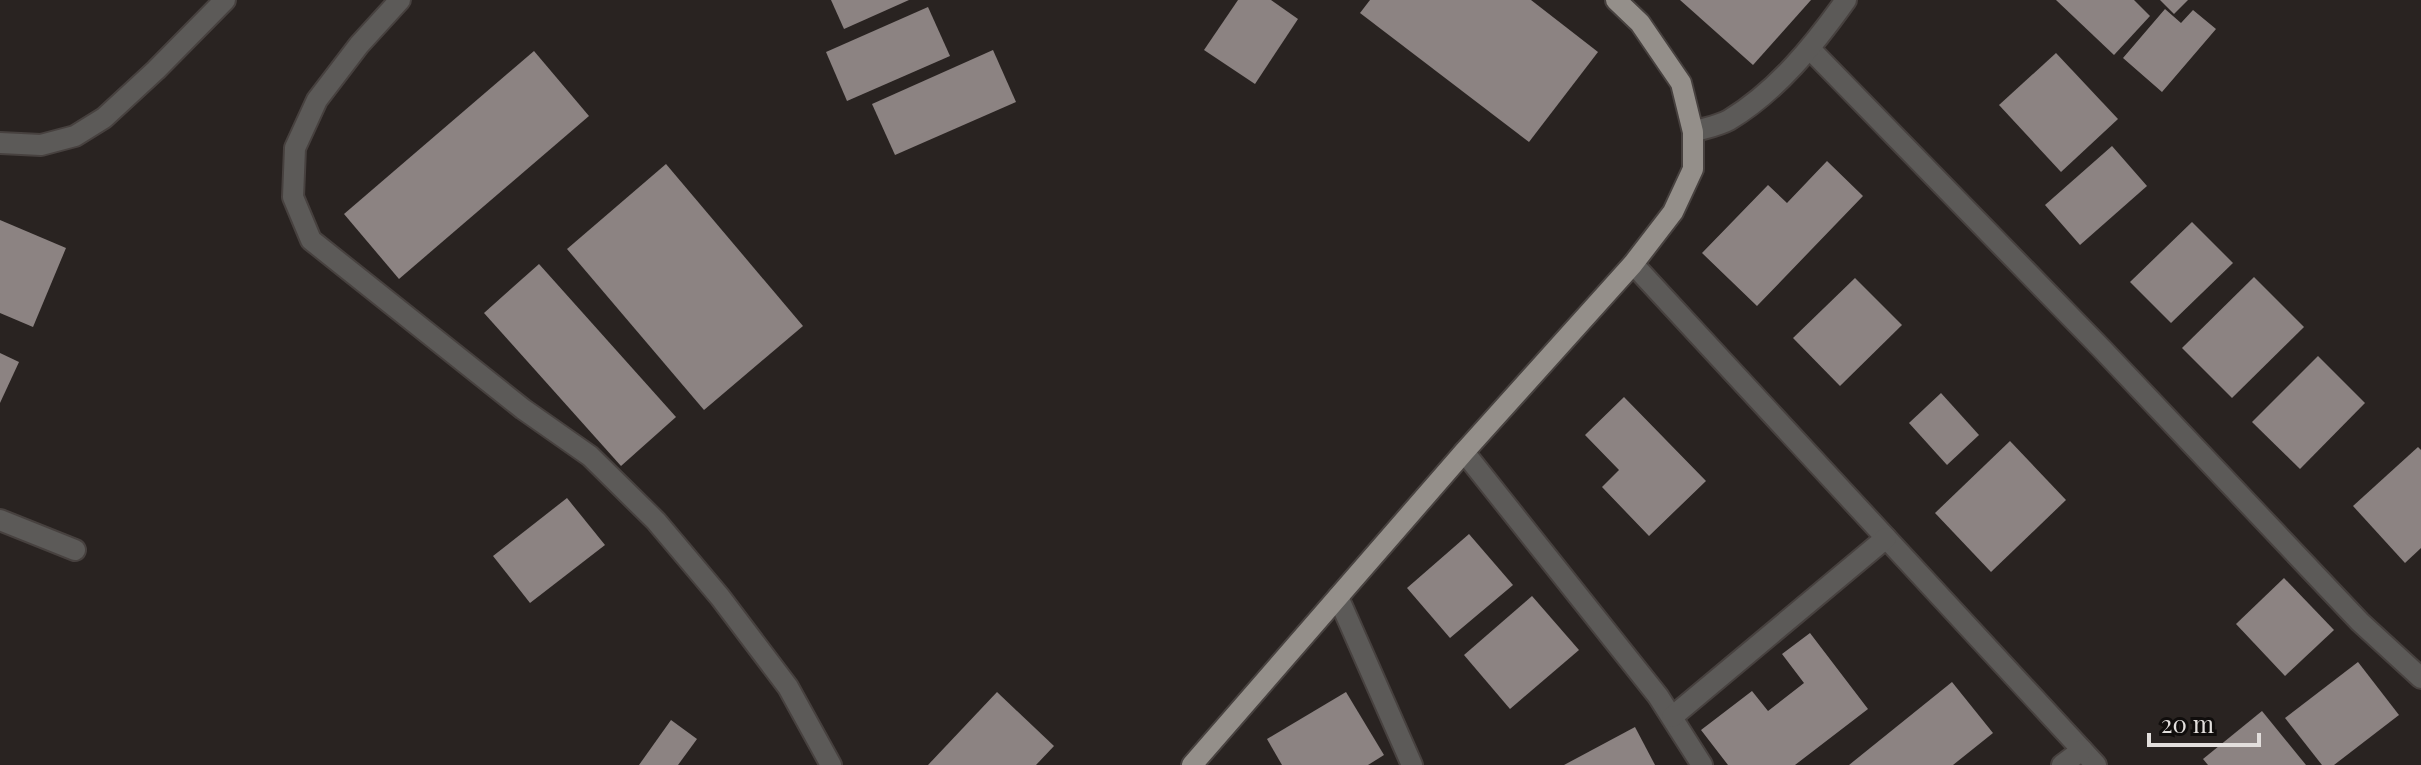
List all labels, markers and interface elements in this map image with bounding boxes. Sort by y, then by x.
scale bar [2149,697,2259,747]
text: 20 m [2161,707,2214,739]

